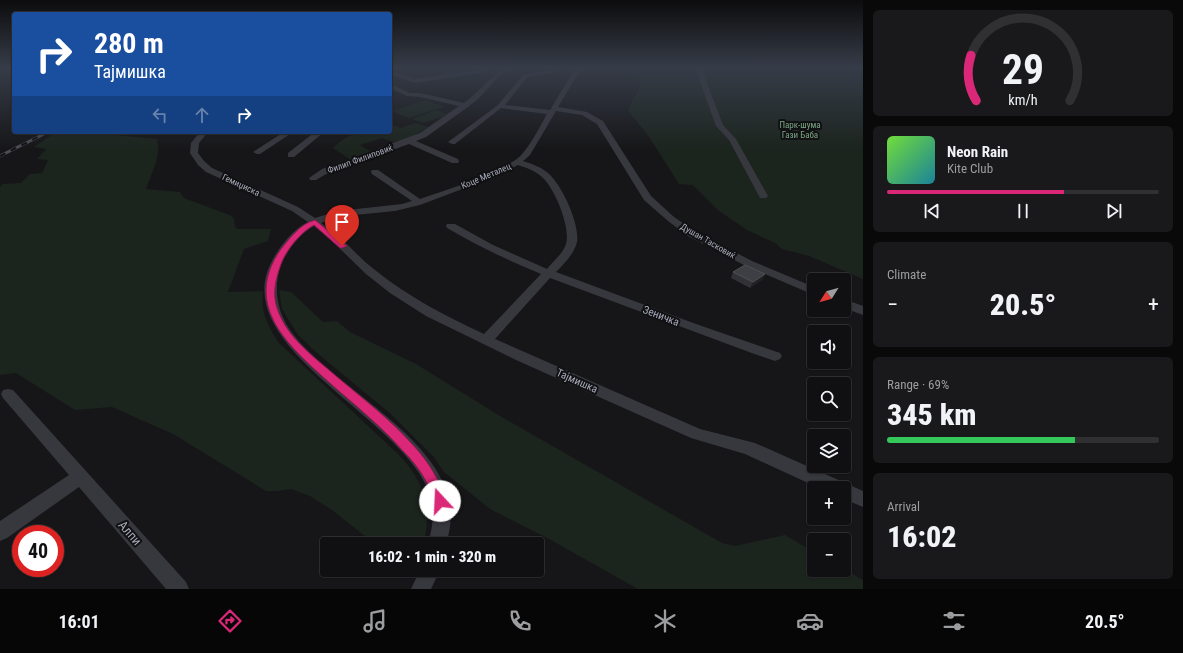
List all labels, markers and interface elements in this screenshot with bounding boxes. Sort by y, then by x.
text: 280 m [94,27,164,60]
icon: right [28,28,80,80]
text: 29 [1002,45,1044,94]
text: Тајмишка [94,61,166,82]
text: km/h [1008,91,1038,107]
icon: left [149,104,171,126]
icon: ahead [191,104,213,126]
icon: right [233,104,255,126]
park label: Парк-шума Гази Баба [779,120,821,140]
street label: Филип Филиповиќ [326,142,395,175]
text: Neon Rain [947,143,1008,161]
street label: Коце Металец [460,161,513,191]
text: Kite Club [947,161,993,176]
street label: Гемиџиска [221,172,261,198]
icon: previous [921,200,943,222]
icon: pause [1012,200,1034,222]
icon: next [1103,200,1125,222]
pin [325,205,359,246]
icon: arrive [331,211,353,233]
street label: Душан Тасковиќ [679,221,738,261]
text: Climate [887,267,926,282]
north arrow [807,273,851,317]
map controls [807,273,851,577]
text: 20.5° [990,287,1056,322]
text: − [887,292,898,317]
text: + [1148,292,1159,317]
street label: Зеничка [641,303,681,329]
button: sound [807,325,851,369]
street label: Тајмишка [554,366,600,396]
button: search [807,377,851,421]
text: Range · 69% [887,377,949,392]
text: 345 km [887,397,976,432]
button: layers [807,429,851,473]
position arrow [419,480,461,522]
button: + [807,481,851,525]
text: Arrival [887,499,920,514]
street label: Алпи [115,518,145,548]
text: 16:02 [887,519,956,554]
speed limit sign: 40 [12,525,64,577]
button: − [807,533,851,577]
text: 16:02 · 1 min · 320 m [368,548,496,566]
icon: directions [216,607,244,635]
icon: music [361,607,389,635]
icon: phone [506,607,534,635]
icon: climate [651,607,679,635]
icon: car [796,607,824,635]
icon: filters [940,607,968,635]
text: 16:01 [58,611,100,632]
text: 20.5° [1085,611,1125,632]

